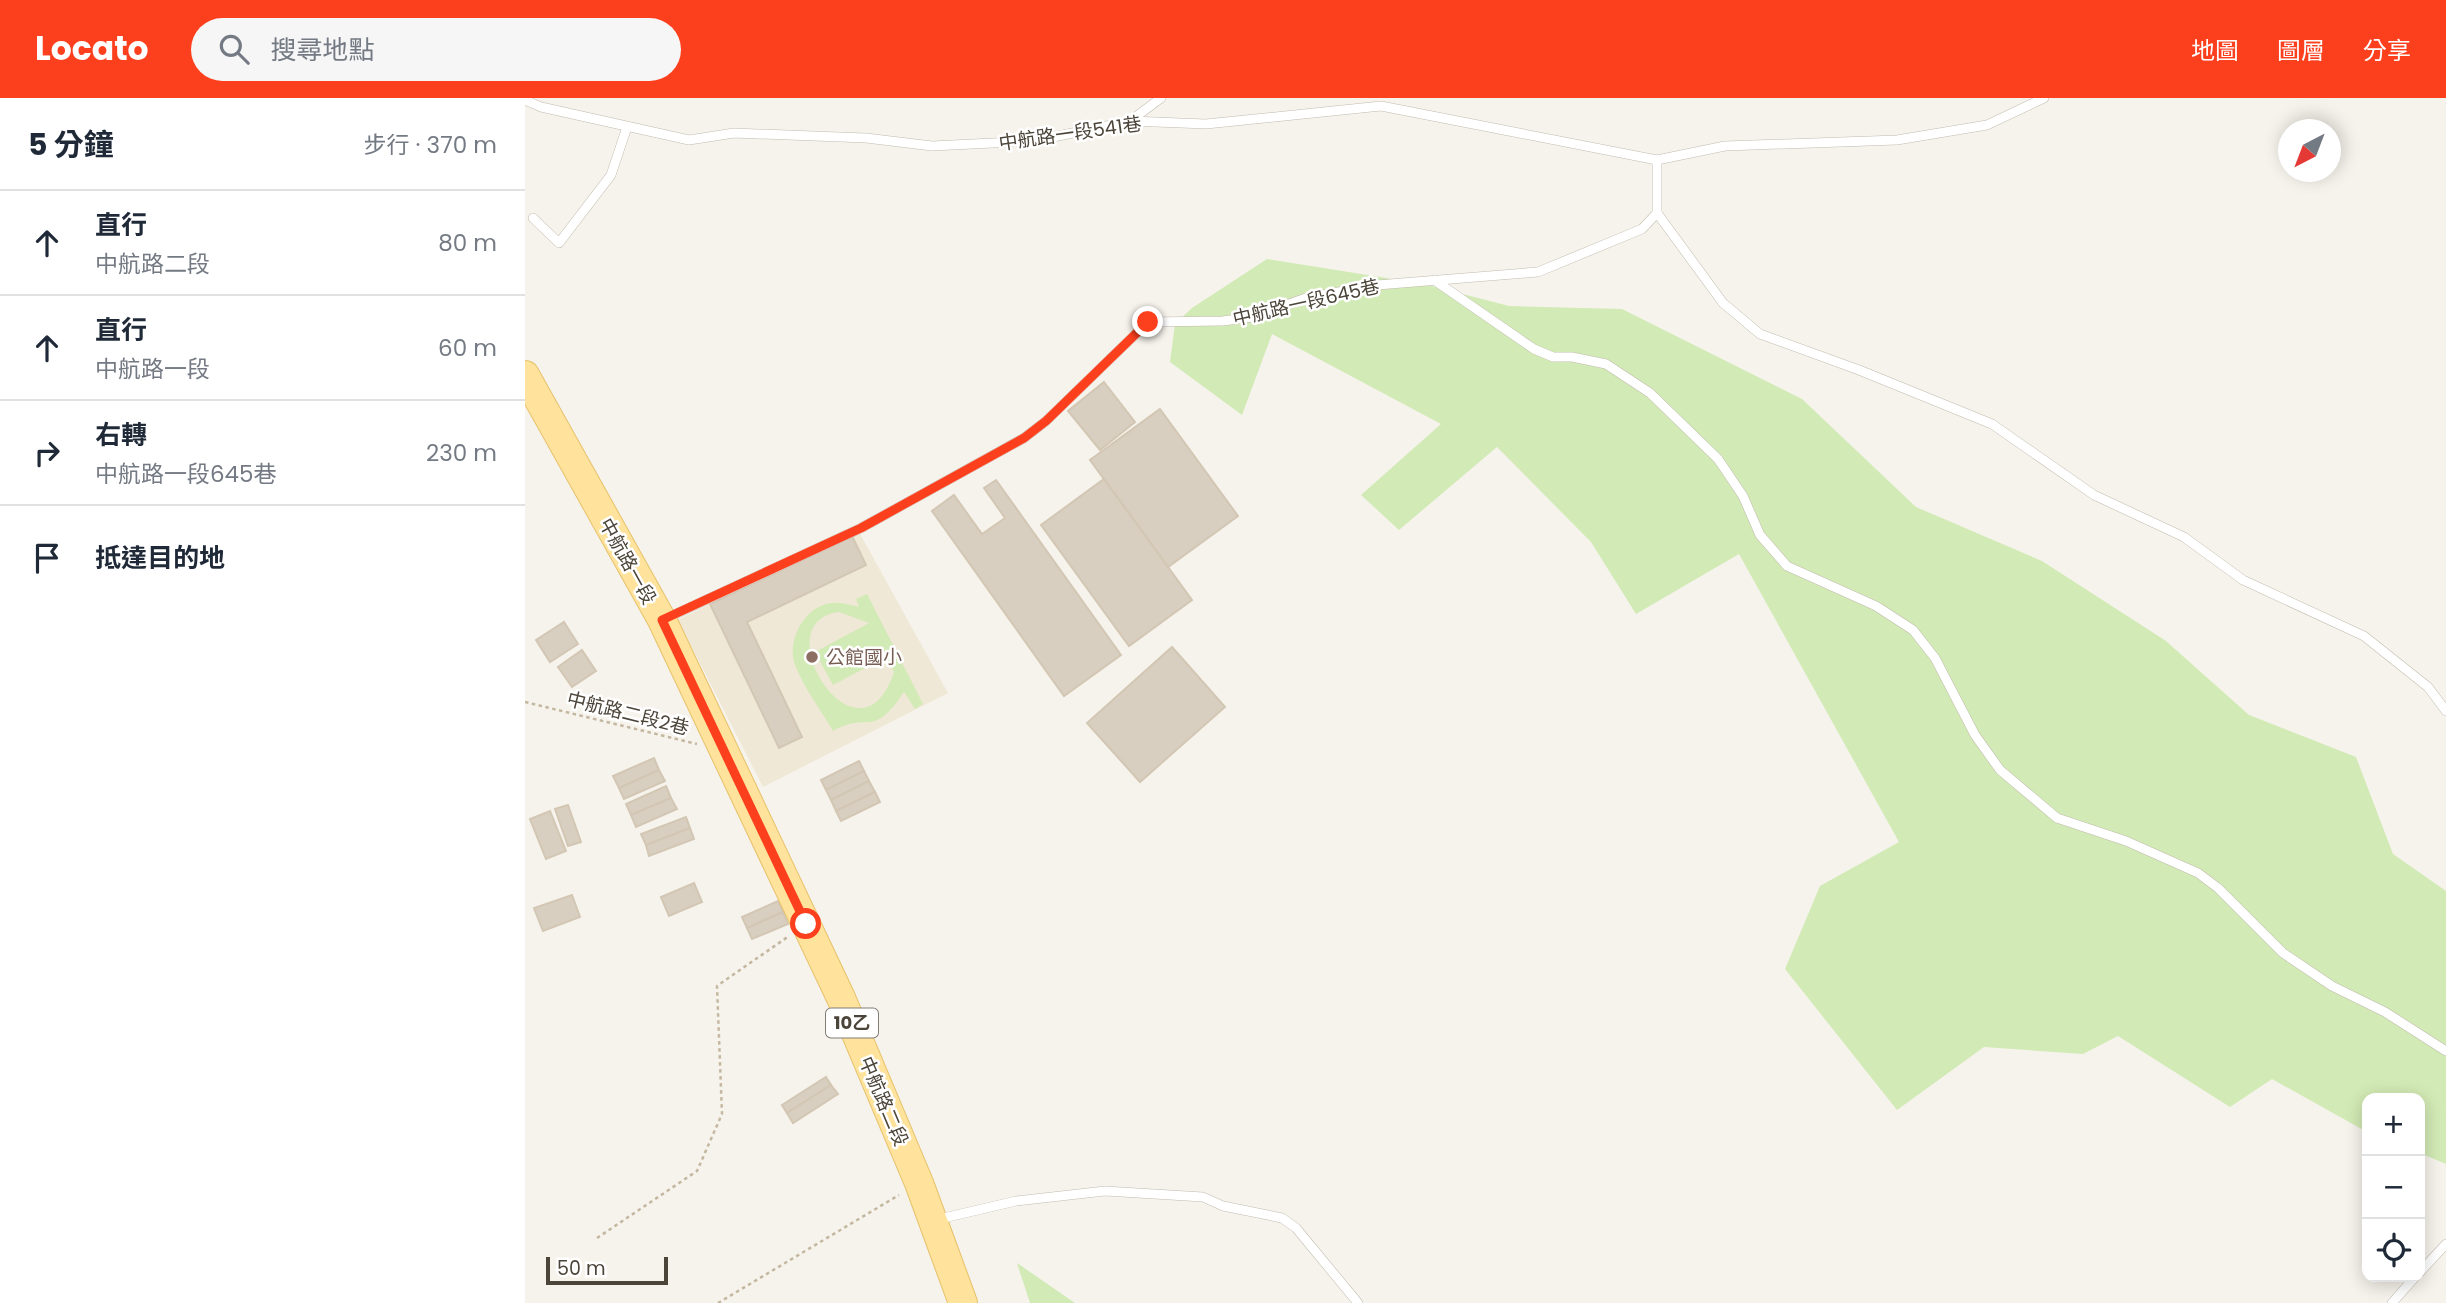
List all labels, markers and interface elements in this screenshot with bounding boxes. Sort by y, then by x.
search box [191,18,681,81]
text: Locato [35,25,149,72]
icon: search [215,30,253,68]
text: 搜尋地點 [271,32,375,68]
text: 地圖 [2191,34,2239,67]
text: 圖層 [2277,34,2325,67]
text: 分享 [2363,34,2411,67]
street label: 中航路一段541巷 [997,110,1143,157]
north arrow [2278,119,2341,182]
text: 5 分鐘 [28,123,114,166]
text: 步行 · 370 m [363,129,497,161]
text: 直行 [95,207,147,243]
icon: ahead [28,224,66,262]
text: 80 m [438,227,497,259]
text: 中航路二段 [95,248,210,280]
street label: 中航路一段645巷 [1230,272,1382,333]
route end [1132,306,1163,337]
text: 直行 [95,312,147,348]
icon: ahead [28,329,66,367]
text: 60 m [438,332,497,364]
text: 中航路一段 [95,353,210,385]
text: 右轉 [95,417,147,453]
icon: right [28,434,66,472]
text: 230 m [426,437,497,469]
text: 中航路一段645巷 [95,458,277,490]
street label: 中航路一段 [593,513,662,609]
icon: arrive [28,539,66,577]
text: 抵達目的地 [95,540,225,576]
place label: 公館國小 [826,644,902,671]
marker: 公館國小 [804,649,820,665]
street label: 中航路二段2巷 [564,685,692,742]
route start [790,908,821,939]
road number: 10乙 [826,1008,878,1038]
street label: 中航路二段 [853,1052,915,1150]
map controls [2362,1093,2425,1282]
button: + [2362,1093,2425,1156]
button: − [2362,1156,2425,1219]
button: locate [2362,1219,2425,1282]
scale bar [546,1254,669,1286]
text: 50 m [557,1255,606,1282]

